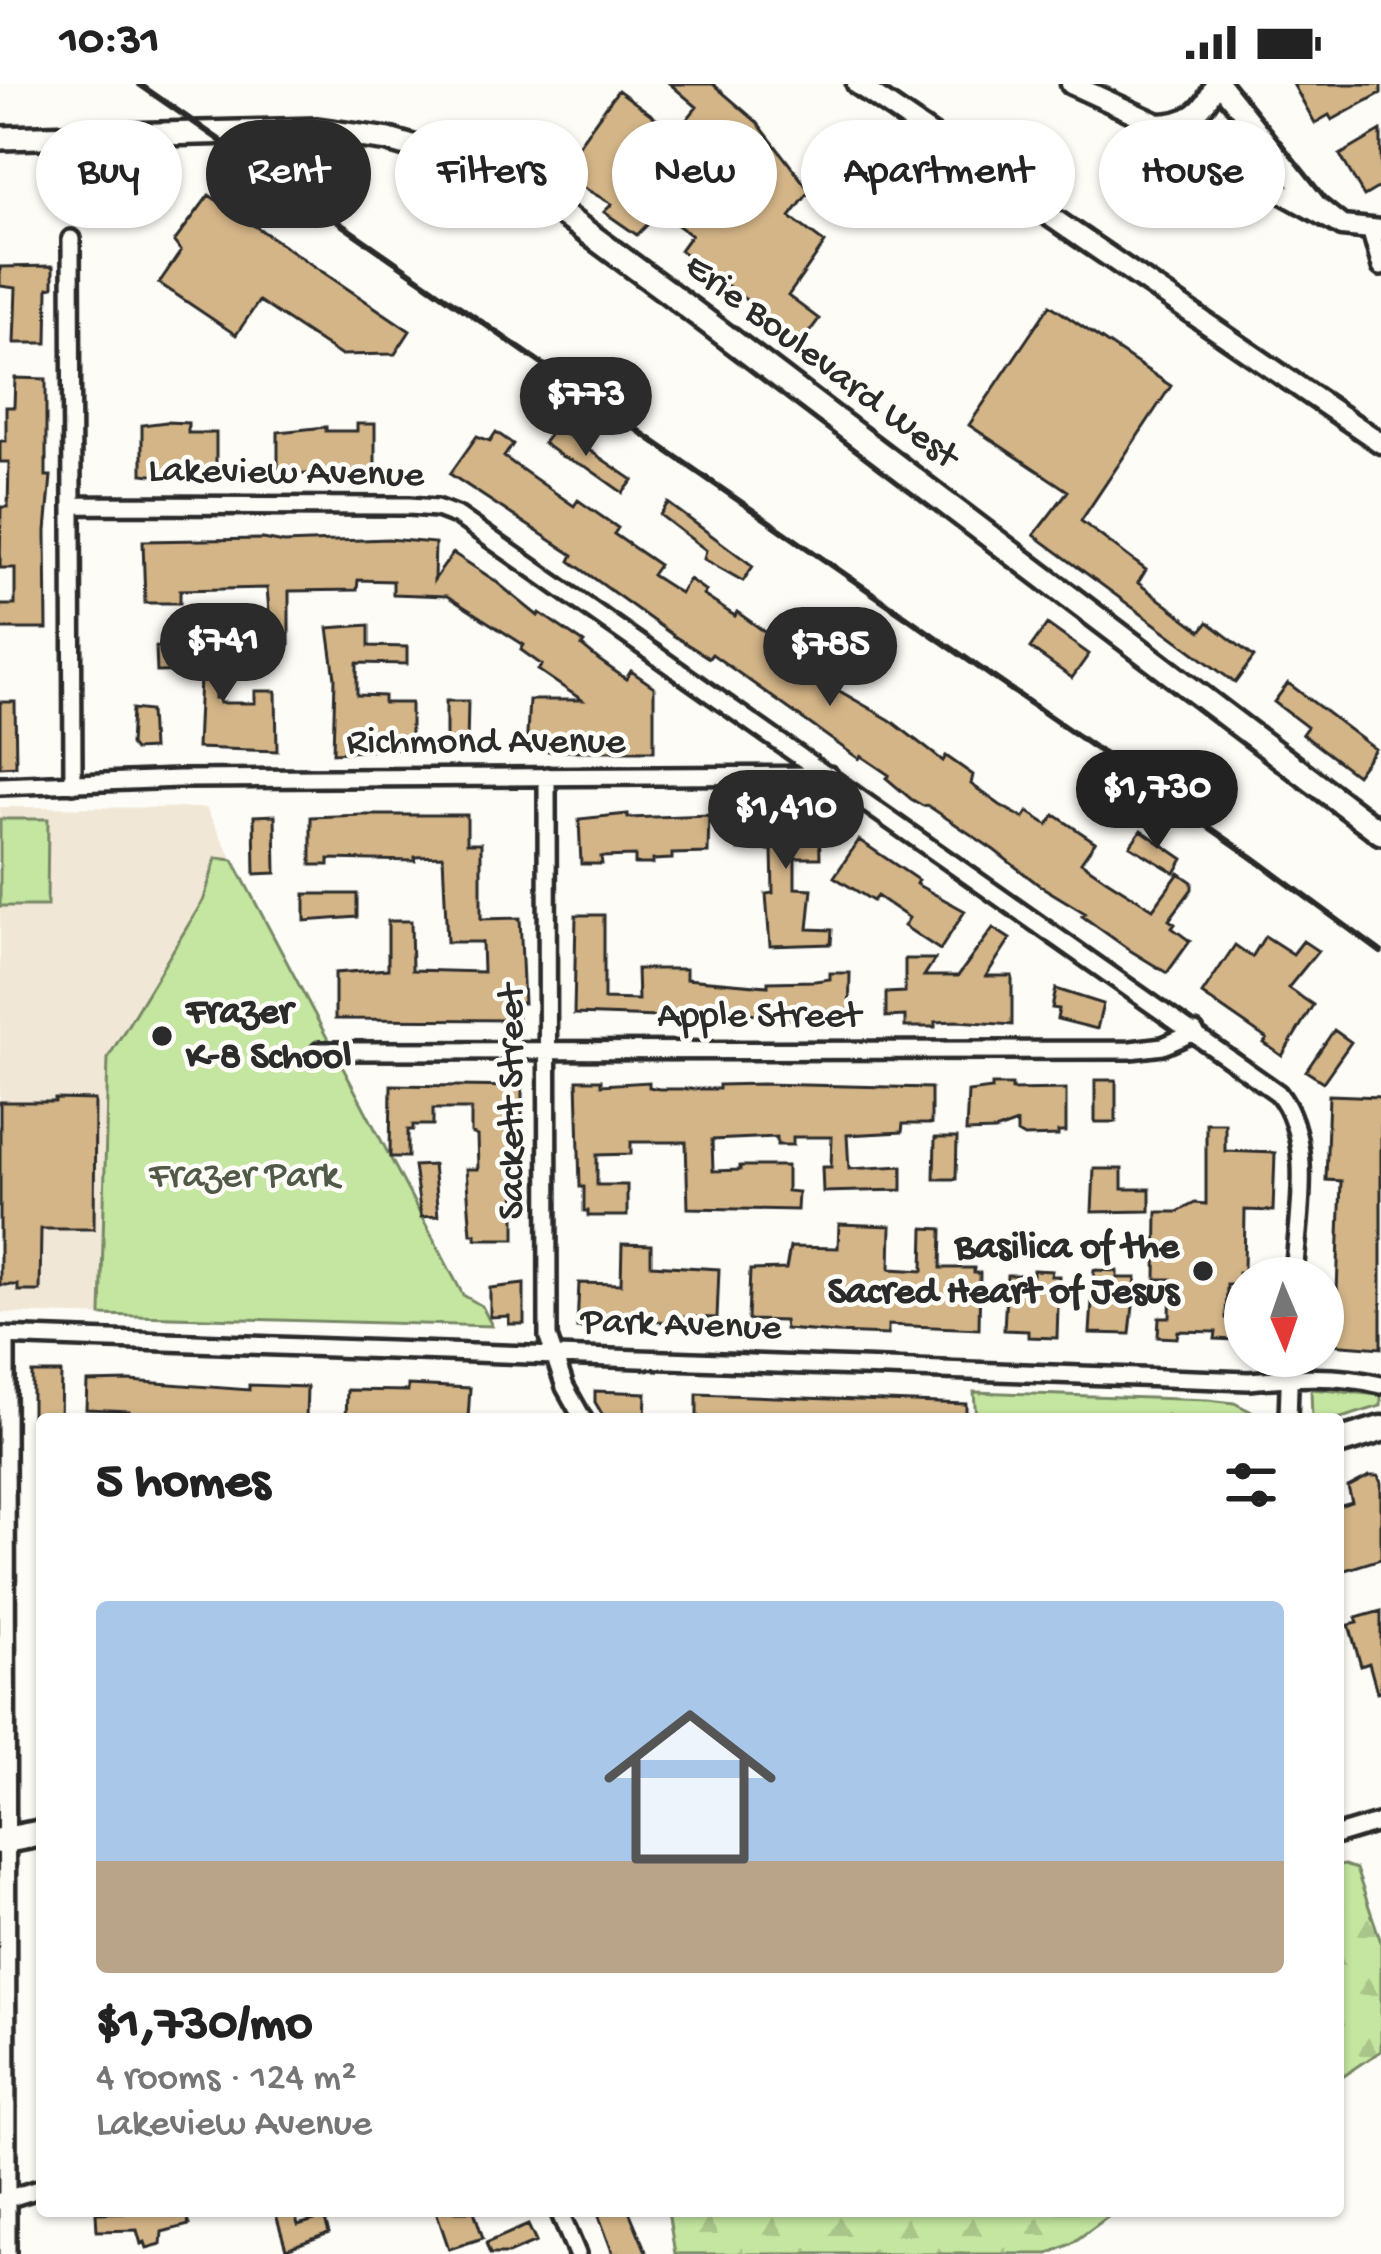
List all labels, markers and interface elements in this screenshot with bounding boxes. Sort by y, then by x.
text: 10:31 [60,16,159,69]
chip: Buy [36,120,182,228]
chip: Rent [206,120,371,228]
chip: Filters [395,120,588,228]
chip: New [612,120,777,228]
chip: Apartment [801,120,1075,228]
chip: House [1099,120,1285,228]
street label: Erie Boulevard West [674,245,969,483]
pin: $773 [515,357,657,459]
text: $773 [547,373,625,419]
street label: Lakeview Avenue [148,450,425,500]
pin: $741 [152,603,294,705]
pin: $785 [759,607,901,709]
text: $741 [187,619,259,665]
text: $785 [790,623,870,669]
street label: Richmond Avenue [347,721,626,767]
pin: $1,730 [1059,750,1255,852]
text: $1,730 [1103,766,1211,812]
pin: $1,410 [688,770,884,872]
text: $1,410 [735,786,837,832]
street label: Sackett Street [491,981,537,1220]
place label: Frazer K-8 School [185,991,352,1082]
street label: Apple Street [657,995,864,1041]
marker: Frazer K-8 School [149,1023,175,1049]
park label: Frazer Park [148,1155,343,1201]
place label: Basilica of the Sacred Heart of Jesus [828,1226,1181,1317]
north arrow [1224,1257,1344,1377]
map controls [1224,1257,1344,1377]
marker: Basilica of the Sacred Heart of Jesus [1190,1258,1216,1284]
street label: Park Avenue [578,1300,783,1354]
icon: filters [1218,1452,1284,1518]
text: 5 homes [96,1455,270,1515]
icon: home [582,1679,798,1895]
text: $1,730/mo [96,1997,312,2057]
text: 4 rooms · 124 m² [96,2057,356,2103]
text: Lakeview Avenue [96,2103,372,2149]

